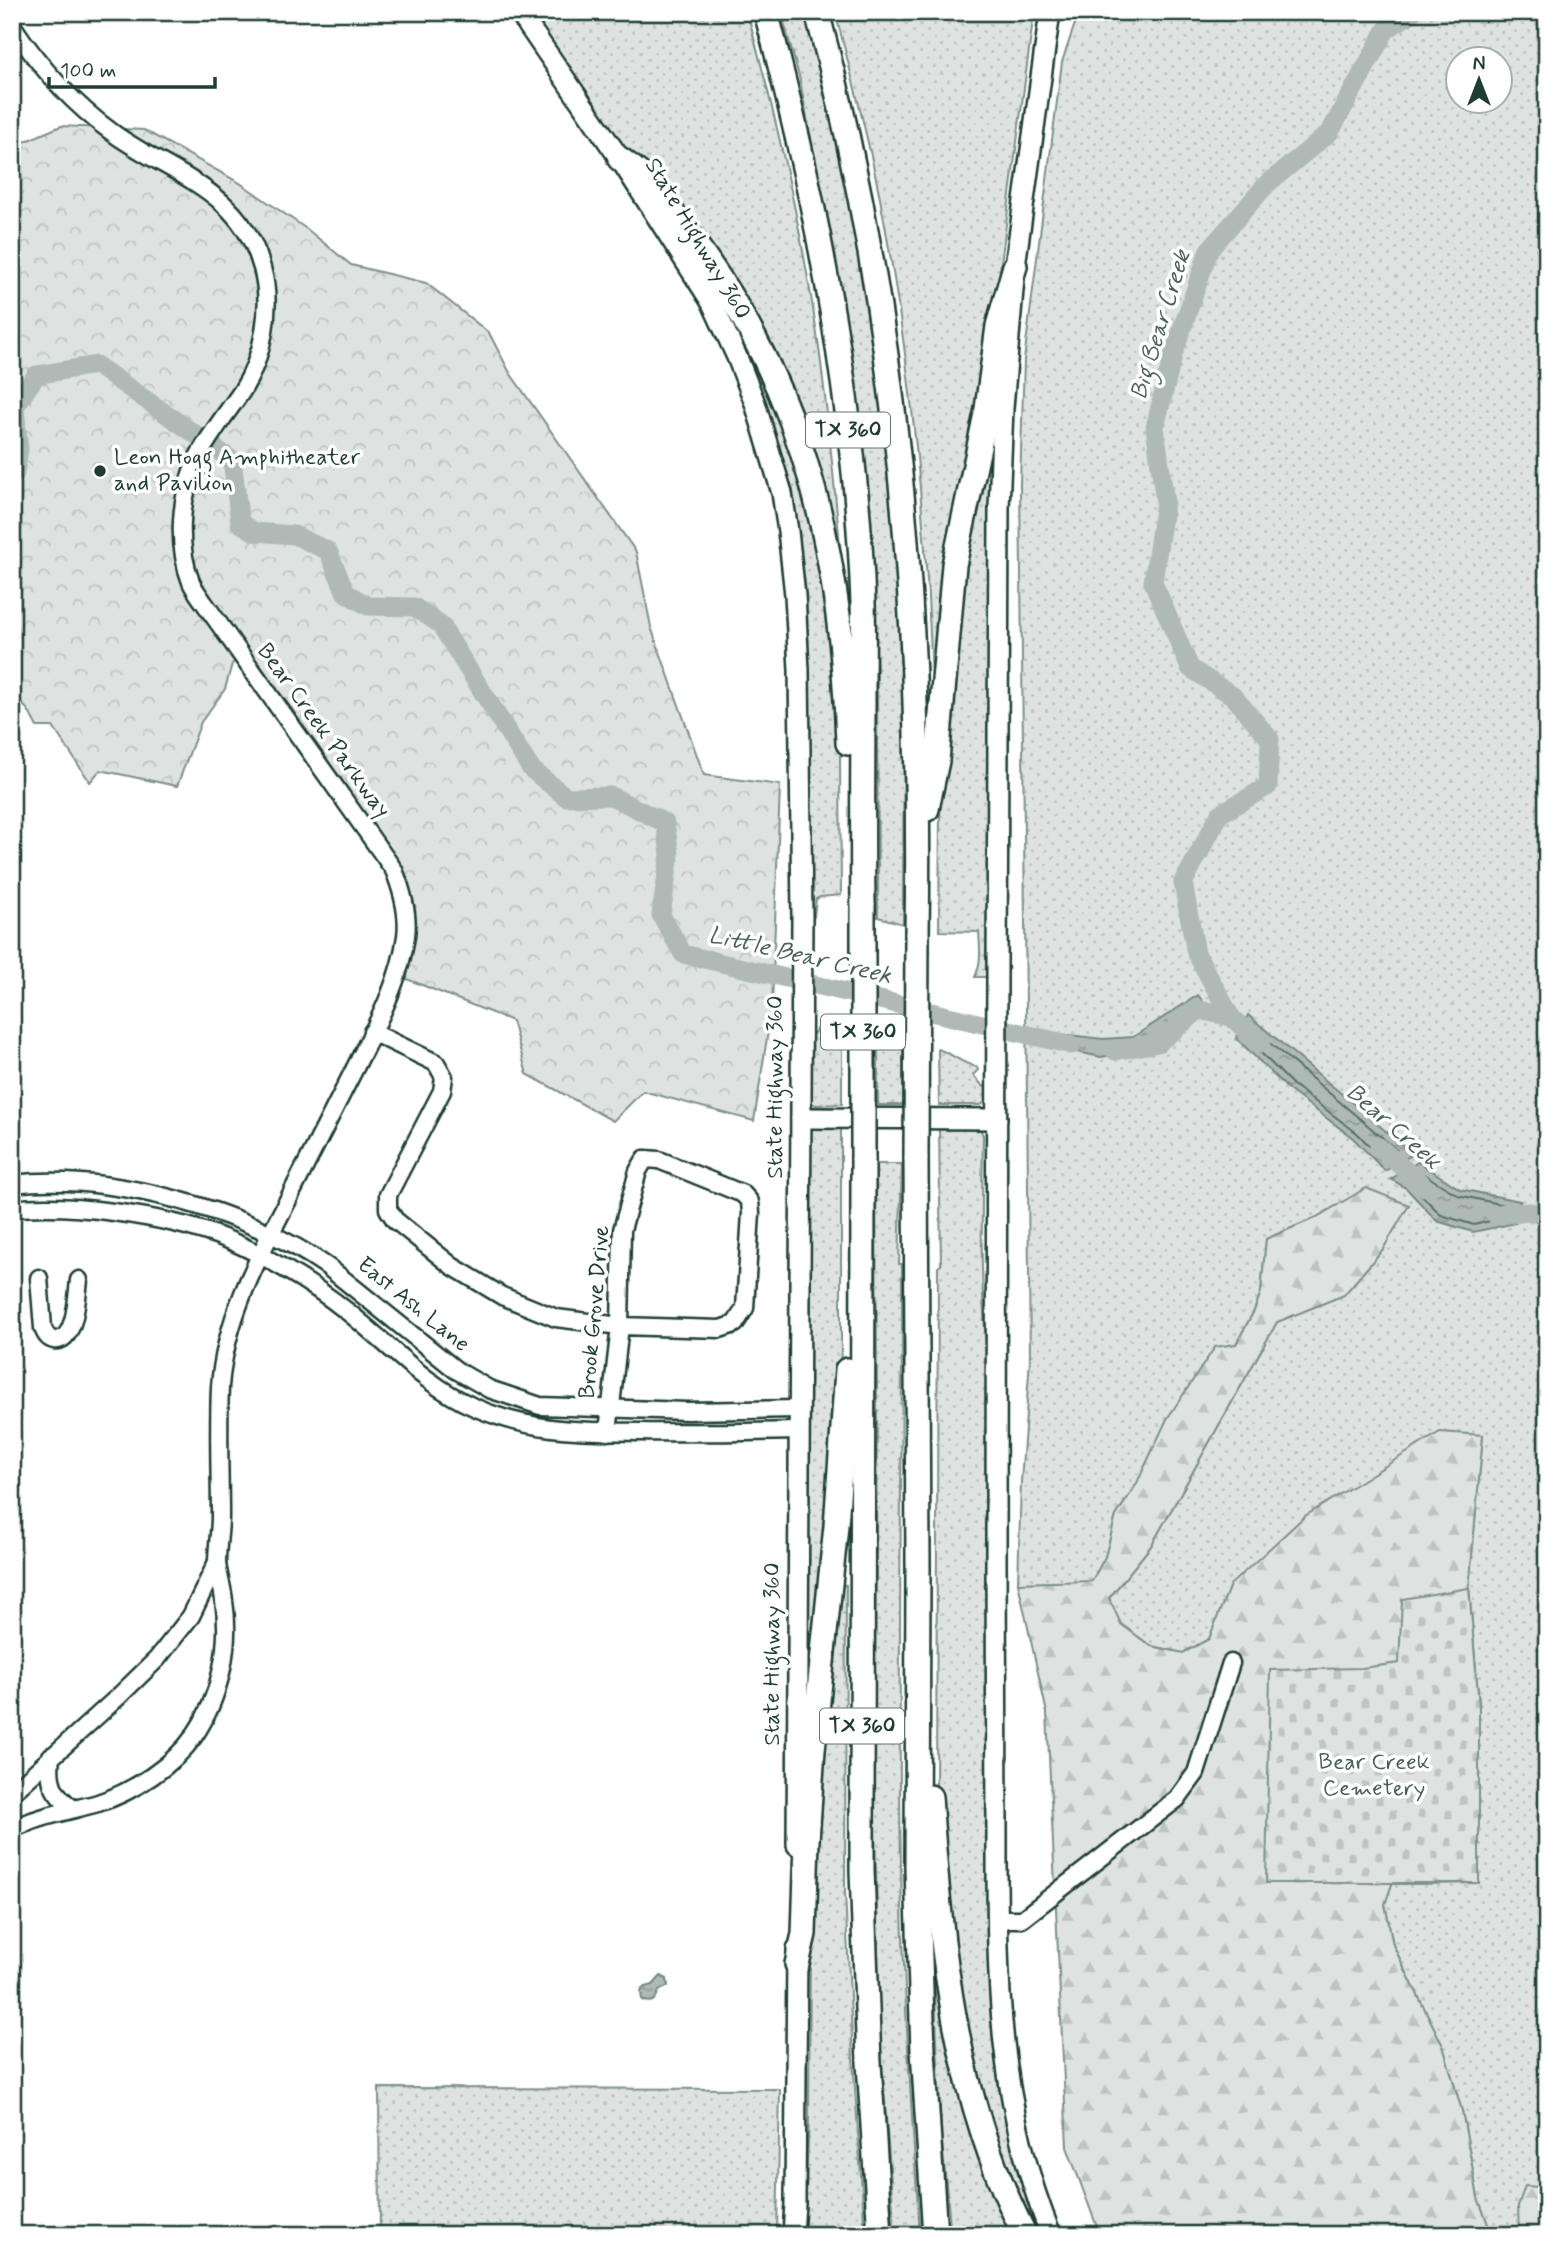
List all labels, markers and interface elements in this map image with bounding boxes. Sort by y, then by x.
scale bar [49,46,215,90]
north arrow [1444,46,1514,116]
text: N [1473,52,1485,77]
text: 100 m [60,57,116,85]
street label: State Highway 360 [635,153,757,326]
water label: Big Bear Creek [1124,245,1202,404]
road number: TX 360 [806,412,890,448]
place label: Leon Hogg Amphitheater and Pavilion [114,443,360,499]
marker: Leon Hogg Amphitheater and Pavilion [92,463,108,479]
street label: Bear Creek Parkway [249,638,397,824]
water label: Little Bear Creek [706,920,895,992]
street label: State Highway 360 [761,995,793,1179]
road number: TX 360 [821,1014,905,1050]
water label: Bear Creek [1339,1077,1448,1178]
street label: Brook Grove Drive [572,1224,618,1400]
street label: East Ash Lane [350,1250,476,1360]
street label: State Highway 360 [758,1562,790,1746]
road number: TX 360 [820,1708,904,1744]
park label: Bear Creek Cemetery [1318,1748,1430,1804]

